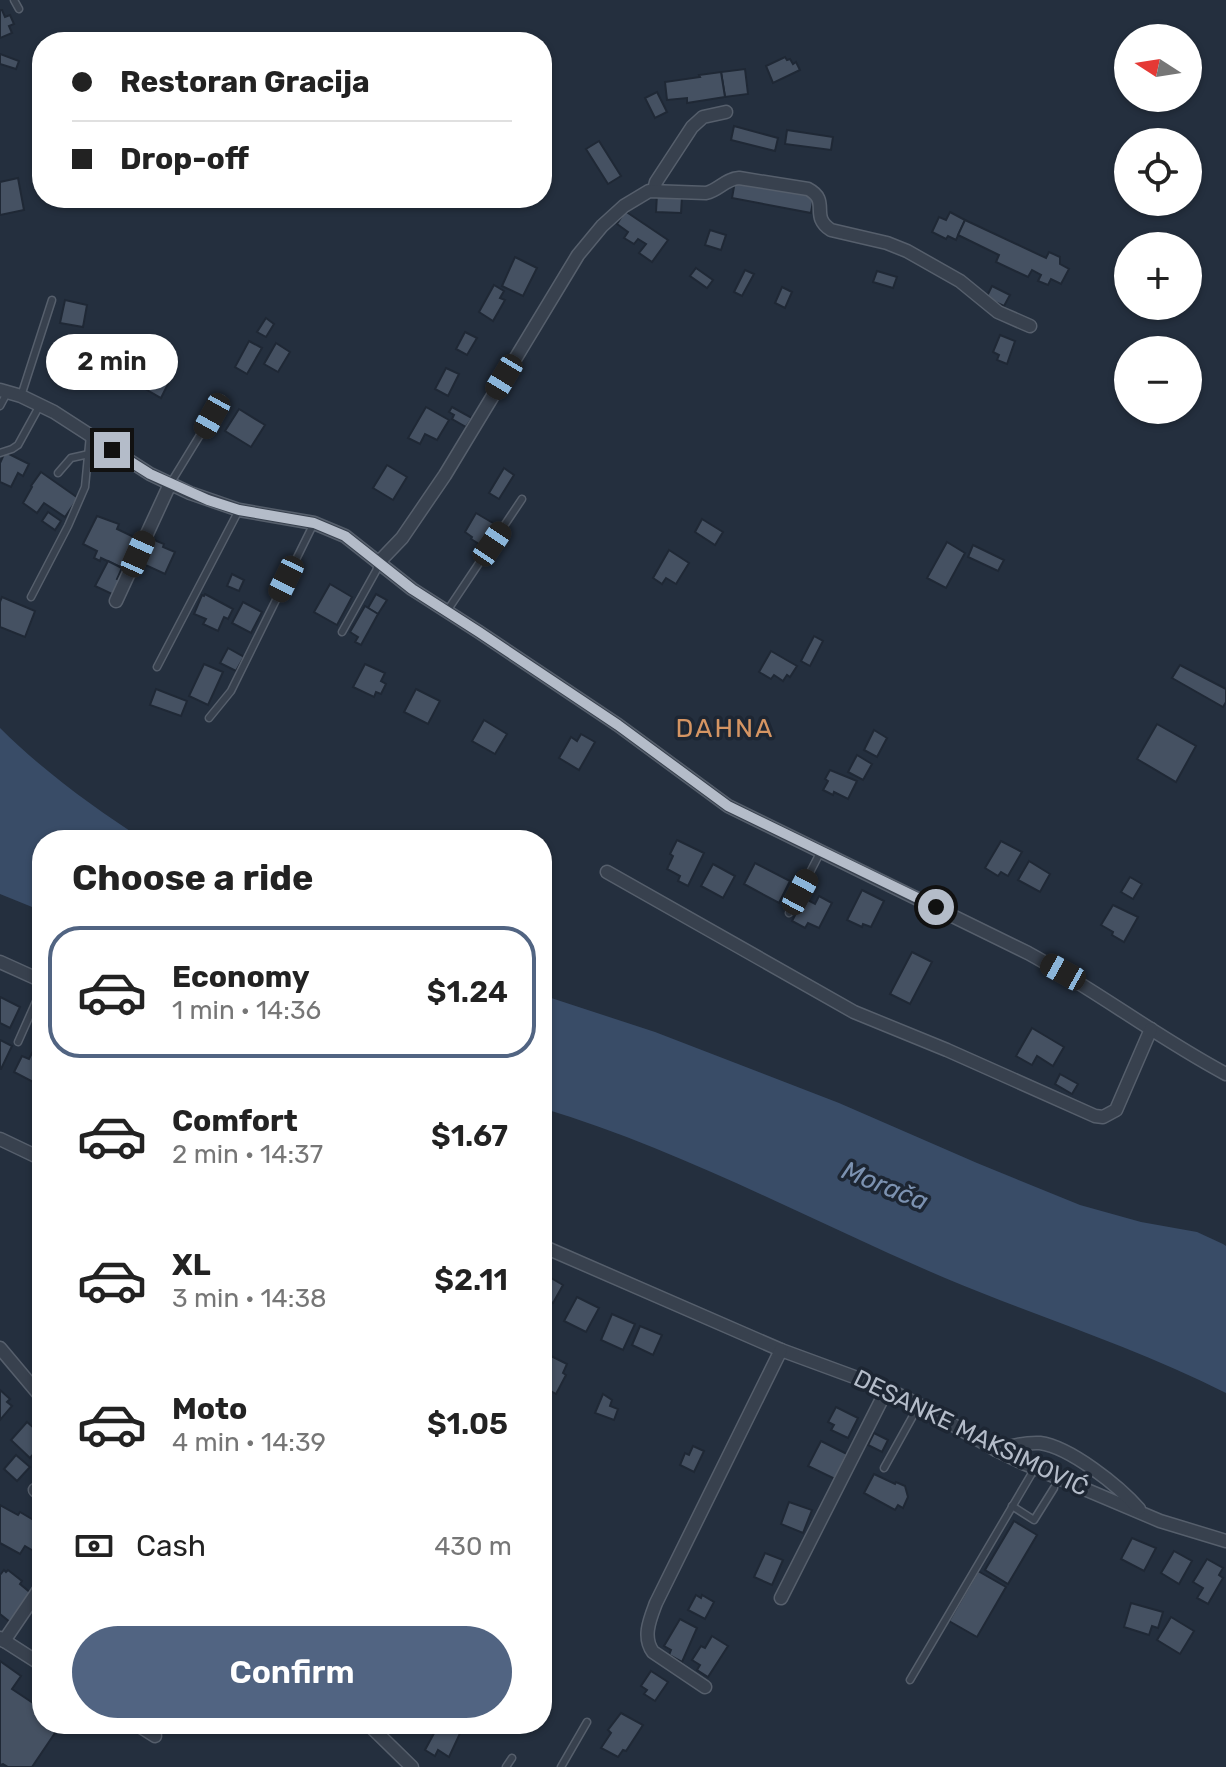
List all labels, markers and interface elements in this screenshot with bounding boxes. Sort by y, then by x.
north arrow [1114,24,1202,112]
map controls [1114,24,1202,424]
text: Restoran Gracija [120,64,370,100]
button: locate [1114,128,1202,216]
text: Drop-off [120,141,249,177]
button: + [1114,232,1202,320]
callout: 2 min [46,334,178,390]
button: − [1114,336,1202,424]
text: 2 min [77,346,147,377]
car [481,350,527,404]
car [190,389,234,443]
route end [94,432,130,468]
car [469,517,515,571]
car [117,527,159,581]
car [265,552,307,606]
district label: DAHNA [675,713,775,744]
text: Choose a ride [72,856,313,899]
car [778,865,822,919]
route start [918,889,954,925]
car [1036,950,1090,994]
icon: car [76,956,148,1028]
text: Economy [172,959,310,995]
text: $1.24 [427,974,508,1010]
text: 1 min · 14:36 [172,995,321,1026]
icon: car [76,1100,148,1172]
text: Comfort [172,1103,298,1139]
text: $1.67 [431,1118,508,1154]
text: 2 min · 14:37 [172,1139,323,1170]
water label: Morača [837,1155,933,1217]
icon: car [76,1244,148,1316]
text: XL [172,1247,211,1283]
text: $2.11 [434,1262,508,1298]
text: 3 min · 14:38 [172,1283,327,1314]
street label: DESANKE MAKSIMOVIĆ [849,1364,1093,1502]
icon: car [76,1388,148,1460]
text: Moto [172,1391,247,1427]
text: $1.05 [427,1406,508,1442]
text: 4 min · 14:39 [172,1427,326,1458]
icon: cash [72,1524,116,1568]
text: Cash [136,1528,206,1564]
text: 430 m [434,1531,512,1562]
button: Confirm [72,1626,512,1718]

